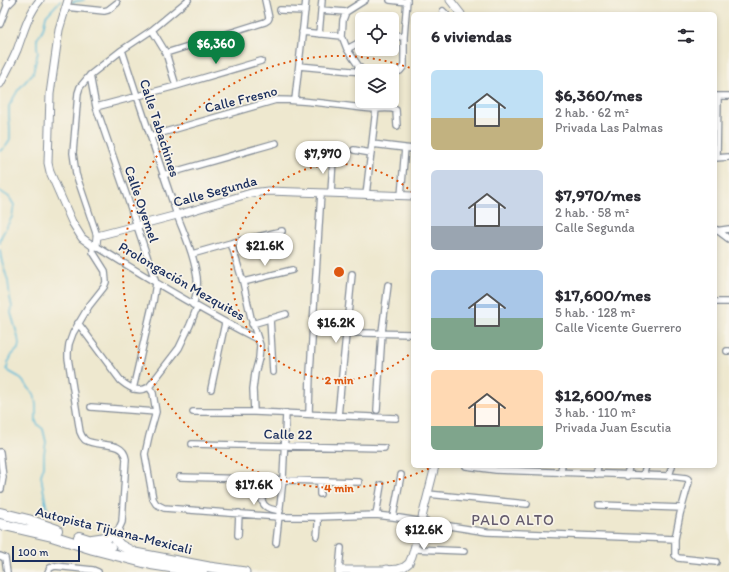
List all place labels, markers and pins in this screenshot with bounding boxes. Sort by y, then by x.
pin: $6,360 [183,31,249,65]
pin: $7,970 [290,141,356,175]
pin: $21.6K [232,233,298,267]
centre of rings [332,265,346,279]
pin: $16.2K [303,310,369,344]
pin: $17.6K [221,472,287,506]
pin: $12.6K [391,517,457,551]

